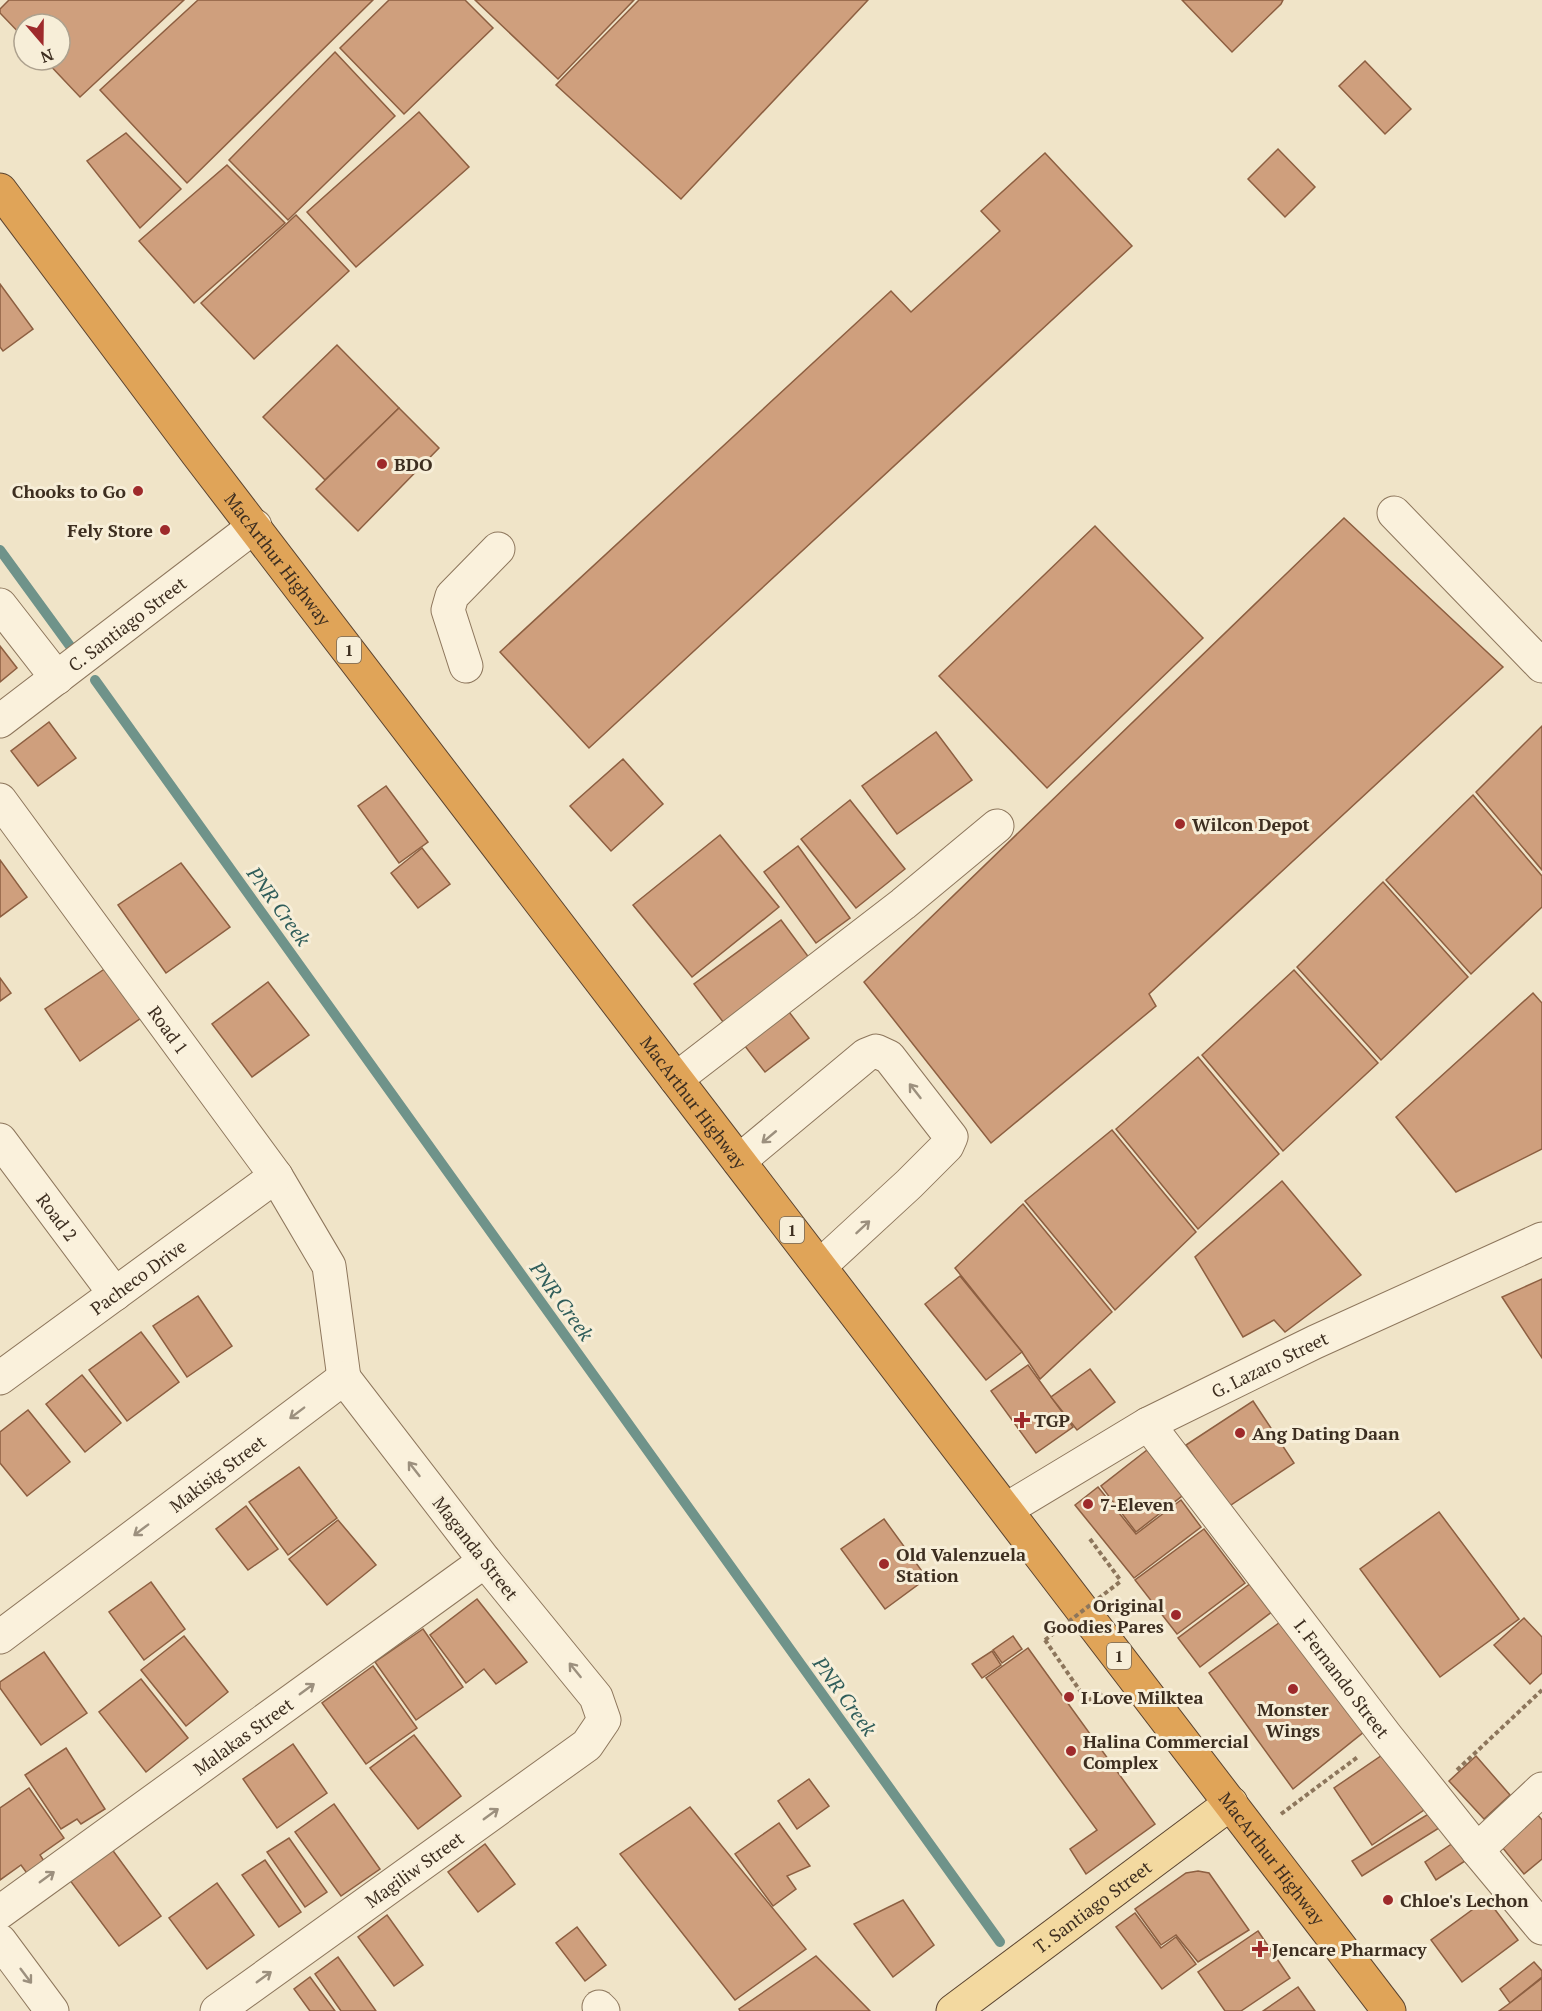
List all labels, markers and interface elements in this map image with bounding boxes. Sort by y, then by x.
north arrow [12,12,72,72]
text: N [38,44,57,69]
place label: BDO [394,452,433,476]
marker: BDO [375,457,389,471]
place label: Chooks to Go [12,479,126,503]
marker: Chooks to Go [131,484,145,498]
street label: MacArthur Highway [220,488,337,631]
place label: Fely Store [67,518,153,542]
marker: Fely Store [158,523,172,537]
street label: C. Santiago Street [63,571,191,677]
road number: 1 [337,637,361,663]
place label: Wilcon Depot [1192,812,1310,836]
marker: Wilcon Depot [1173,817,1187,831]
water label: PNR Creek [241,860,317,951]
street label: Road 1 [143,1001,194,1059]
street label: MacArthur Highway [635,1031,753,1174]
one-way arrow [909,1083,922,1099]
one-way arrow [761,1131,777,1144]
street label: Road 2 [32,1188,83,1246]
road number: 1 [780,1217,804,1243]
one-way arrow [855,1220,870,1234]
street label: Pacheco Drive [85,1234,191,1320]
water label: PNR Creek [524,1255,600,1346]
street label: G. Lazaro Street [1207,1326,1332,1403]
one-way arrow [290,1407,306,1419]
place label: TGP [1034,1408,1070,1432]
marker: TGP [1015,1413,1029,1427]
place label: Ang Dating Daan [1252,1421,1400,1445]
marker: Ang Dating Daan [1233,1426,1247,1440]
street label: Makisig Street [164,1429,271,1517]
one-way arrow [407,1461,420,1477]
street label: Maganda Street [428,1491,524,1605]
place label: 7-Eleven [1100,1492,1174,1516]
marker: 7-Eleven [1081,1497,1095,1511]
one-way arrow [134,1524,150,1537]
place label: Old Valenzuela Station [896,1542,1026,1587]
marker: Old Valenzuela Station [877,1557,891,1571]
place label: Original Goodies Pares [1043,1593,1164,1638]
marker: Original Goodies Pares [1169,1608,1183,1622]
street label: I. Fernando Street [1289,1614,1395,1743]
road number: 1 [1107,1643,1131,1669]
water label: PNR Creek [807,1650,883,1741]
one-way arrow [568,1662,581,1678]
marker: Monster Wings [1286,1682,1300,1696]
one-way arrow [299,1683,315,1695]
place label: I Love Milktea [1081,1685,1203,1709]
marker: I Love Milktea [1062,1690,1076,1704]
street label: Malakas Street [188,1692,298,1780]
place label: Monster Wings [1257,1697,1329,1742]
place label: Halina Commercial Complex [1083,1729,1249,1774]
marker: Halina Commercial Complex [1064,1744,1078,1758]
street label: MacArthur Highway [1214,1787,1331,1930]
one-way arrow [482,1808,498,1820]
street label: Magiliw Street [360,1825,469,1913]
street label: T. Santiago Street [1028,1855,1156,1959]
one-way arrow [39,1871,55,1883]
place label: Chloe's Lechon [1400,1888,1529,1912]
marker: Chloe's Lechon [1381,1893,1395,1907]
place label: Jencare Pharmacy [1272,1937,1427,1961]
marker: Jencare Pharmacy [1253,1942,1267,1956]
one-way arrow [20,1967,32,1983]
one-way arrow [256,1971,272,1983]

